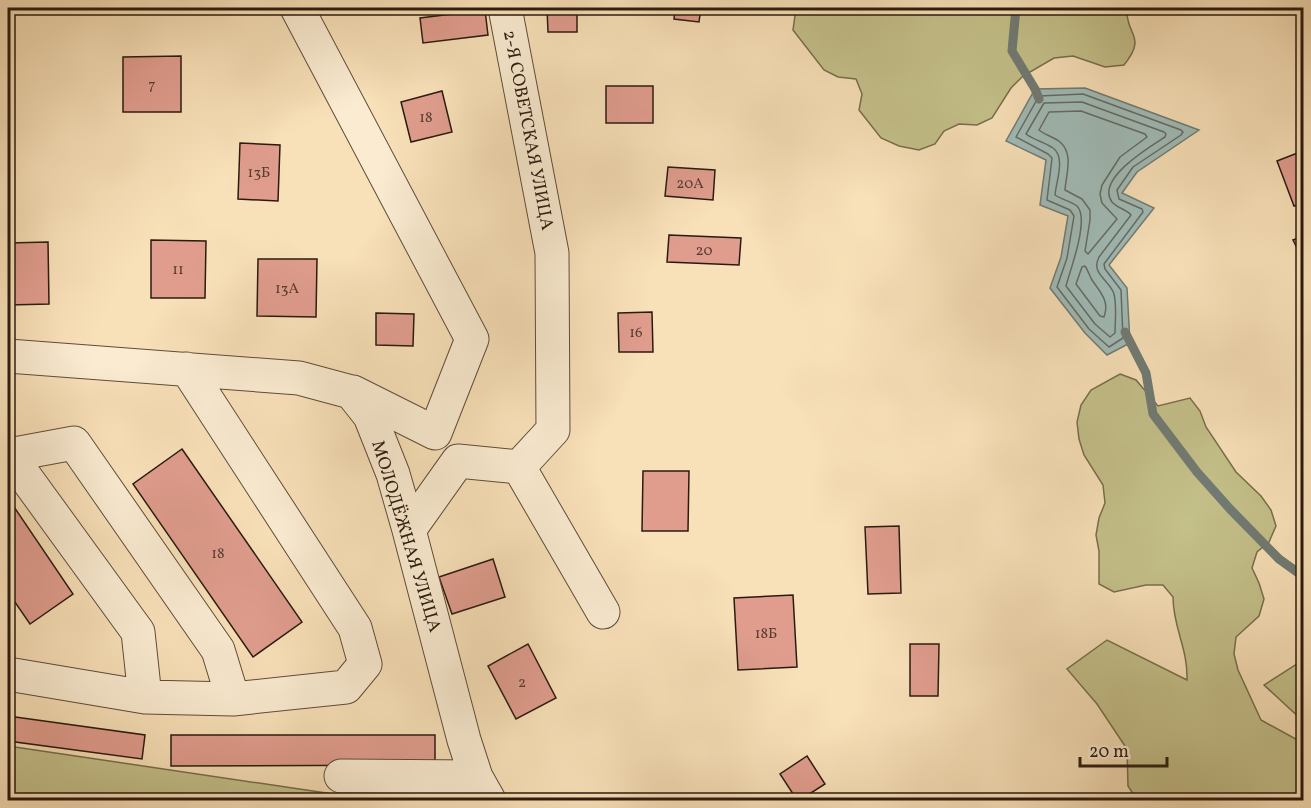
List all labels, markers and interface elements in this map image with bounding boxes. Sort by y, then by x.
street label: 2-Я СОВЕТСКАЯ УЛИЦА [496,28,559,233]
house number: 7 [148,75,156,96]
house number: 18 [419,108,433,129]
house number: 13Б [248,163,270,184]
house number: 20А [676,174,704,195]
house number: 20 [696,241,712,262]
house number: 11 [172,260,184,281]
house number: 13А [275,279,299,300]
house number: 16 [629,323,643,344]
street label: МОЛОДЁЖНАЯ УЛИЦА [364,437,447,636]
house number: 18 [211,544,225,565]
house number: 18Б [755,624,777,645]
house number: 2 [518,673,526,694]
scale bar [1080,730,1167,768]
text: 20 m [1089,740,1129,765]

